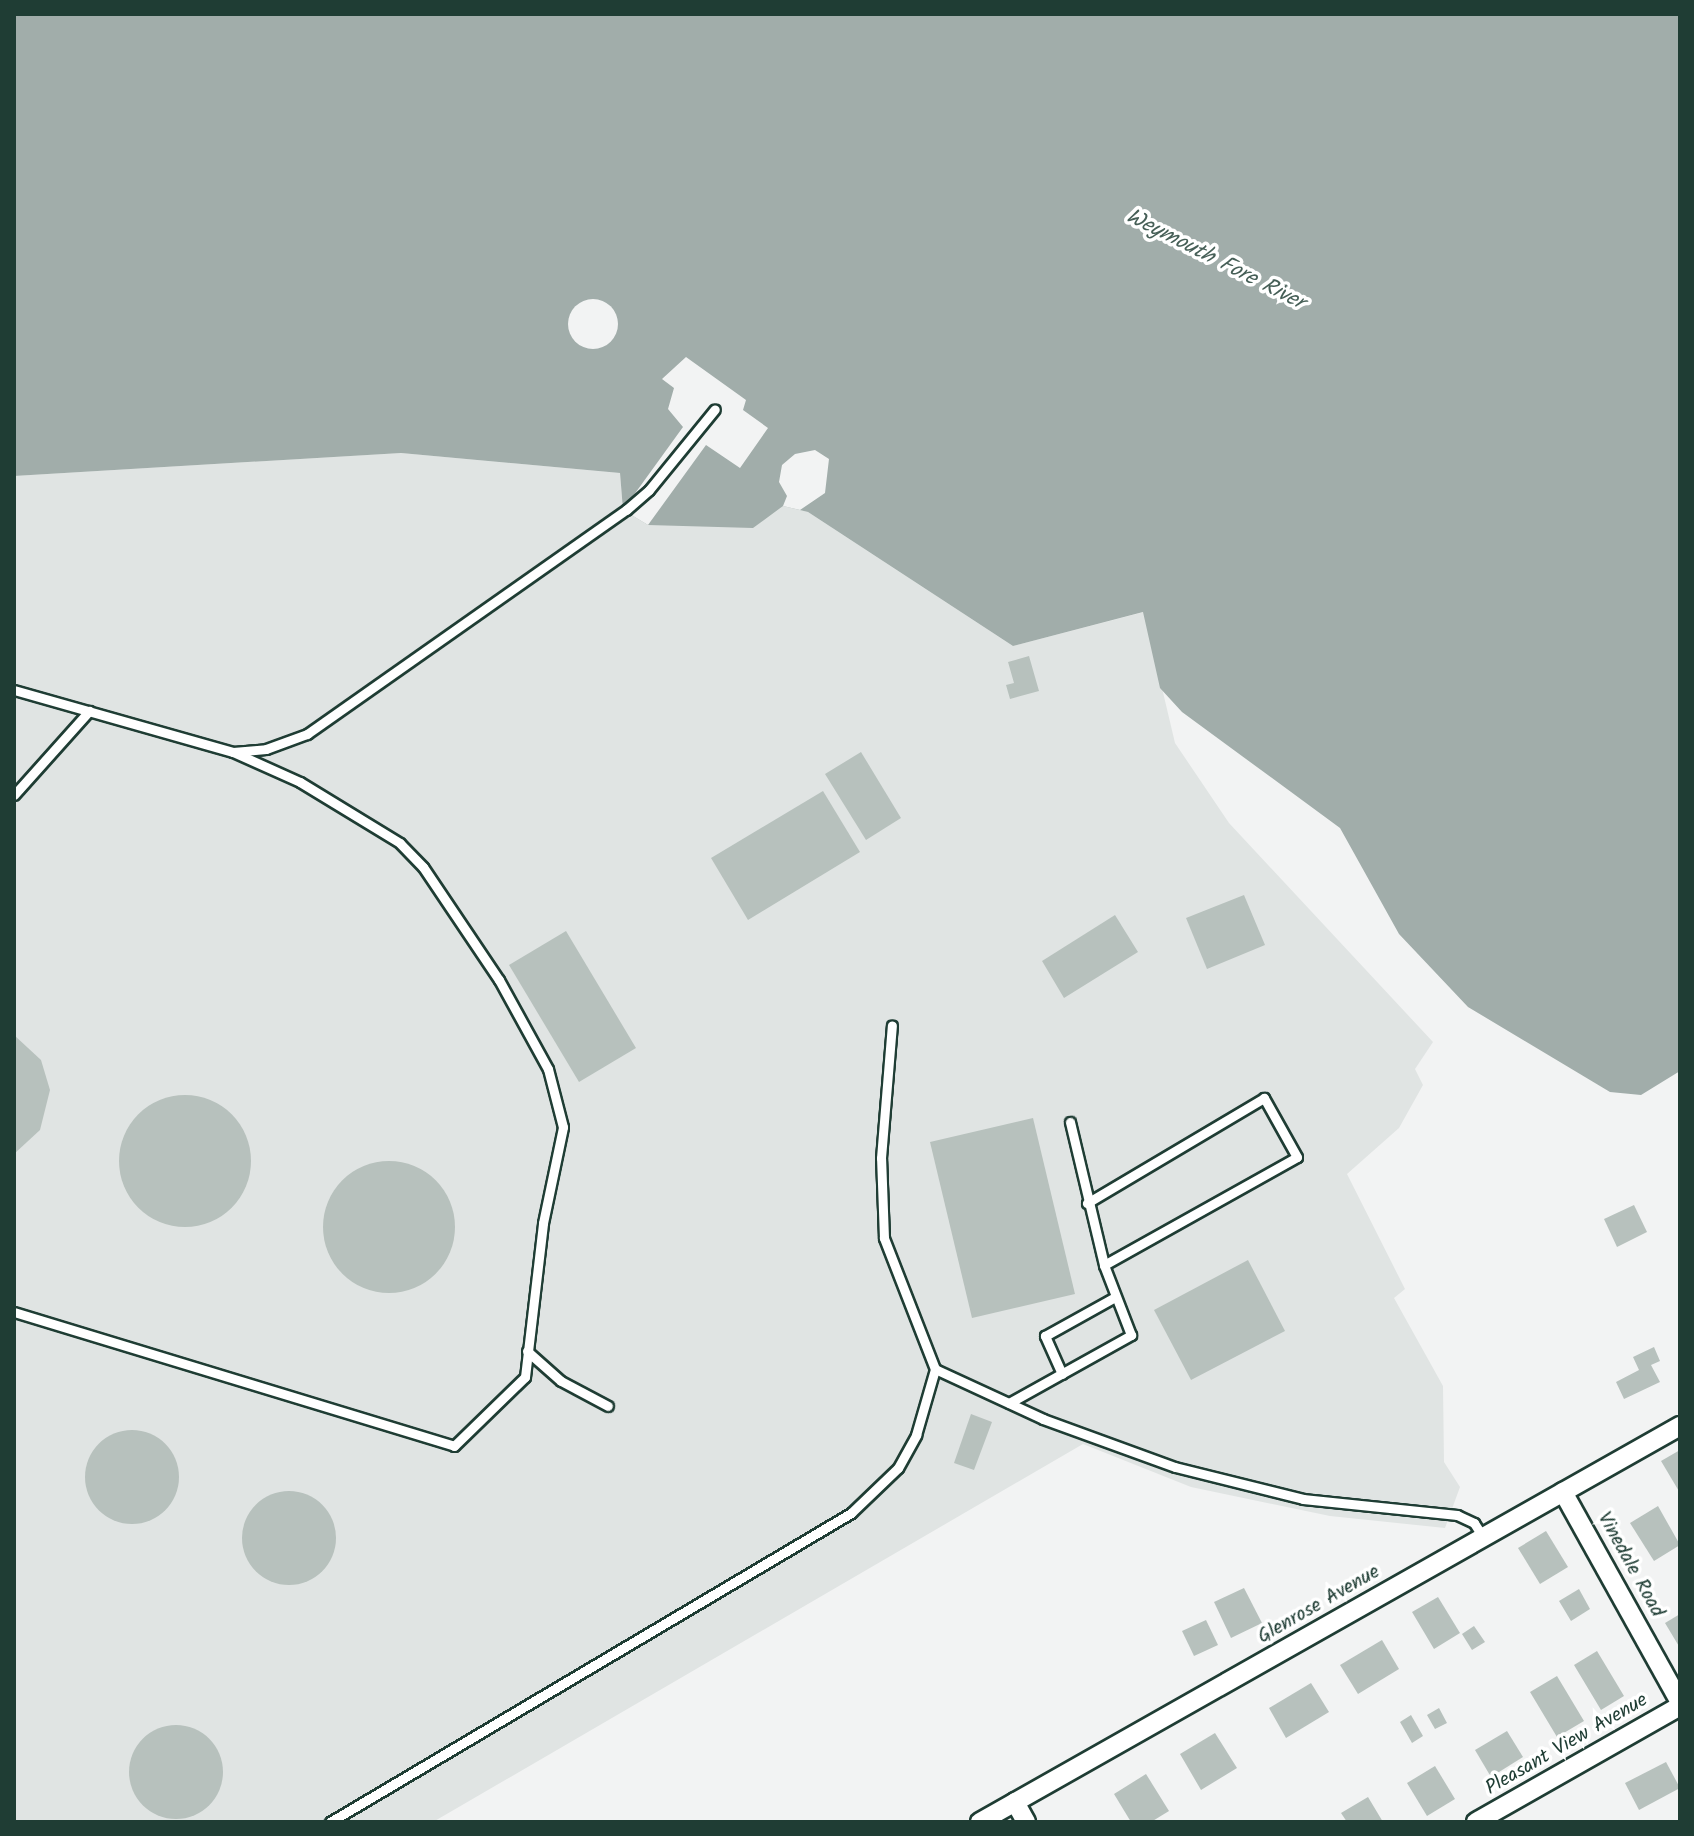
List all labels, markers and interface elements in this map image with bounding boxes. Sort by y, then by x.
water label: Weymouth Fore River [1121,204,1309,316]
street label: Vinedale Road [1591,1508,1669,1622]
street label: Glenrose Avenue [1254,1560,1384,1650]
street label: Pleasant View Avenue [1482,1689,1652,1801]

